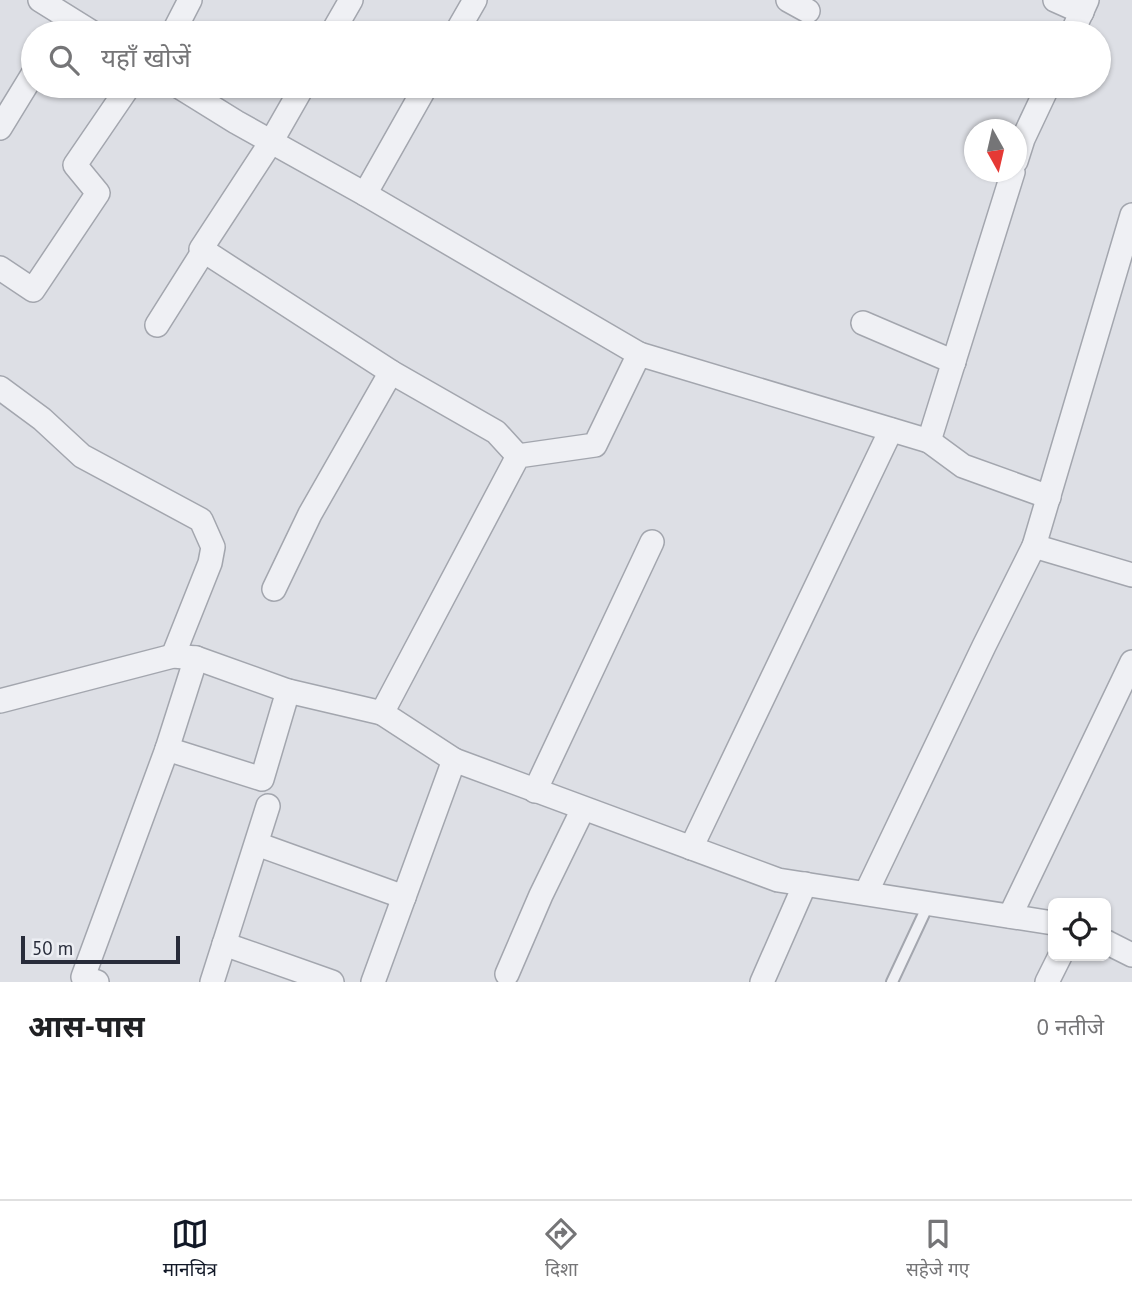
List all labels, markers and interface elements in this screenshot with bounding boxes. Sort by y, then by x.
search box [21,21,1111,98]
icon: search [45,41,83,79]
text: यहाँ खोजें [101,41,191,74]
north arrow [964,119,1027,182]
map controls [1048,898,1111,961]
button: locate [1048,898,1111,961]
scale bar [21,933,180,965]
text: 50 m [32,936,73,960]
text: आस-पास [28,1006,145,1045]
text: 0 नतीजे [1036,1012,1104,1041]
tab: मानचित्र [163,1215,217,1284]
tab: दिशा [542,1215,580,1284]
tab: सहेजे गए [906,1215,969,1284]

